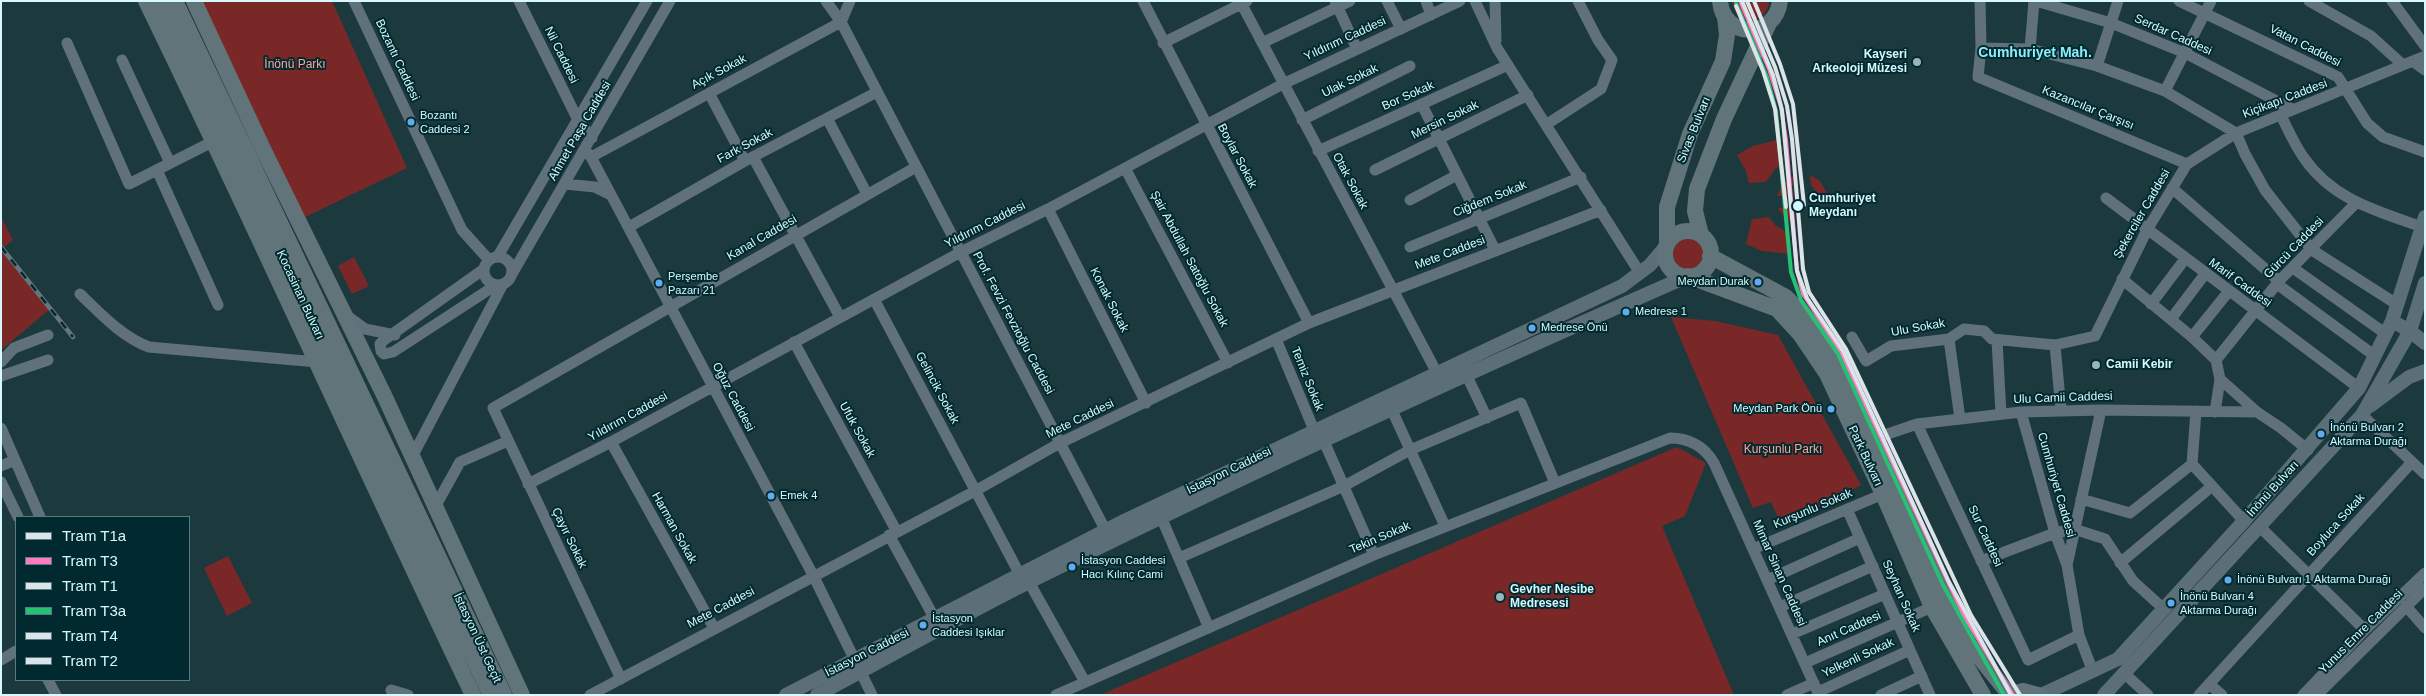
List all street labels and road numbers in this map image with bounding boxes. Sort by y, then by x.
street label: Serdar Caddesi [2132,11,2214,59]
street label: Yıldırım Caddesi [1302,14,1388,64]
street label: Bozantı Caddesi [372,17,422,103]
street label: Vatan Caddesi [2267,22,2343,70]
street label: Nil Caddesi [541,24,581,86]
street label: Açık Sokak [689,52,749,92]
street label: Ulak Sokak [1320,61,1380,101]
street label: Kiçikapı Caddesi [2241,76,2329,122]
street label: Bor Sokak [1380,78,1436,114]
street label: Ahmet Paşa Caddesi [546,79,614,183]
street label: Kazancılar Çarşısı [2040,83,2136,133]
street label: Sivas Bulvarı [1674,95,1714,165]
street label: Mersin Sokak [1409,98,1481,142]
street label: Boylar Sokak [1214,121,1260,191]
street label: Fark Sokak [715,125,775,167]
street label: Otak Sokak [1329,150,1371,212]
street label: Şekerciler Caddesi [2111,167,2173,261]
street label: Ciğdem Sokak [1451,178,1529,220]
street label: Şair Abdullah Satoğlu Sokak [1147,188,1231,330]
street label: Yıldırım Caddesi [942,198,1028,252]
street label: Kanal Caddesi [725,212,799,264]
street label: Gürcü Caddesi [2261,214,2327,282]
street label: Mete Caddesi [1413,233,1487,273]
street label: Kocasinan Bulvarı [273,248,327,342]
street label: Prof. Fevzi Fevzioğlu Caddesi [969,249,1057,397]
street label: Marif Caddesi [2206,255,2274,311]
street label: Konak Sokak [1087,265,1131,335]
street label: Ulu Sokak [1890,316,1946,340]
street label: Temiz Sokak [1288,345,1326,413]
street label: Gelincik Sokak [912,350,962,426]
street label: Oğuz Caddesi [709,360,757,434]
street label: Yıldırım Caddesi [586,389,670,445]
street label: Ulu Camii Caddesi [2013,389,2113,407]
street label: Mete Caddesi [1044,396,1116,442]
street label: Ufuk Sokak [836,400,878,460]
street label: Park Bulvarı [1845,423,1885,489]
street label: Cumhuriyet Caddesi [2034,431,2078,539]
street label: İstasyon Caddesi [1184,444,1274,498]
street label: İnönü Bulvarı [2244,458,2302,520]
street label: Kurşunlu Sokak [1772,486,1854,532]
street label: Harman Sokak [648,490,700,566]
street label: Boyluca Sokak [2304,491,2368,559]
street label: Sur Caddesi [1965,503,2005,569]
street label: Çayır Sokak [548,505,590,571]
street label: Mimar Sinan Caddesi [1749,518,1809,628]
street label: Tekin Sokak [1347,519,1413,557]
street label: Seyhan Sokak [1879,558,1923,634]
street label: Mete Caddesi [685,584,757,632]
street label: Yunus Emre Caddesi [2316,587,2406,677]
street label: İstasyon Üst Geçit [450,591,504,685]
street label: Anıt Caddesi [1815,608,1883,650]
street label: İstasyon Caddesi [823,626,911,680]
street label: Yelkenli Sokak [1820,635,1896,681]

